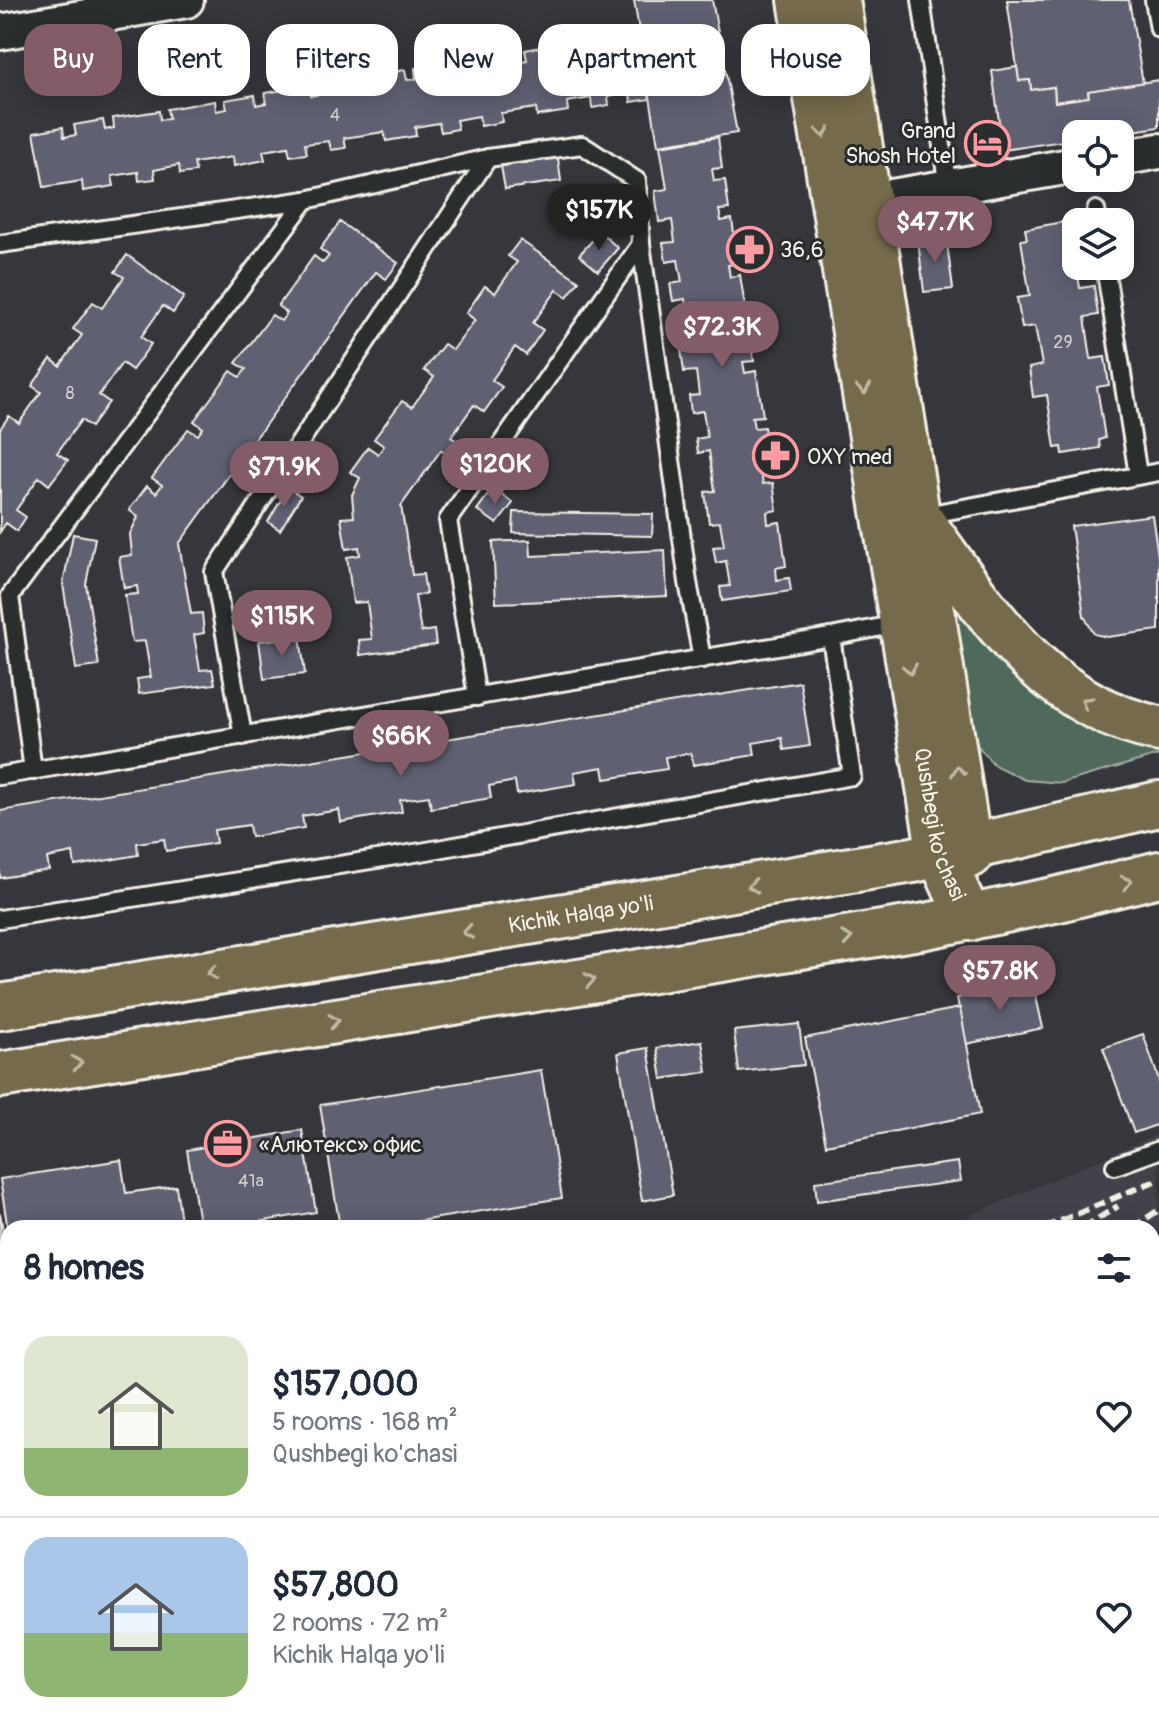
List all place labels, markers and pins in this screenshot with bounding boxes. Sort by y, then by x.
place label: Grand Shosh Hotel [845,117,956,170]
hotel icon: Grand Shosh Hotel [963,119,1011,167]
pin: $157K [543,184,655,252]
pin: $47.7K [870,196,1000,264]
pharmacy icon: 36,6 [725,225,773,273]
place label: 36,6 [780,236,823,264]
pin: $72.3K [657,301,787,369]
pharmacy icon: OXY med [752,432,800,480]
pin: $120K [439,438,551,506]
pin: $71.9K [219,441,349,509]
place label: OXY med [807,443,892,471]
pin: $115K [226,590,338,658]
pin: $66K [354,710,448,778]
pin: $57.8K [935,945,1065,1013]
office icon: «Алютекс» офис [204,1120,252,1168]
place label: «Алютекс» офис [259,1131,422,1159]

